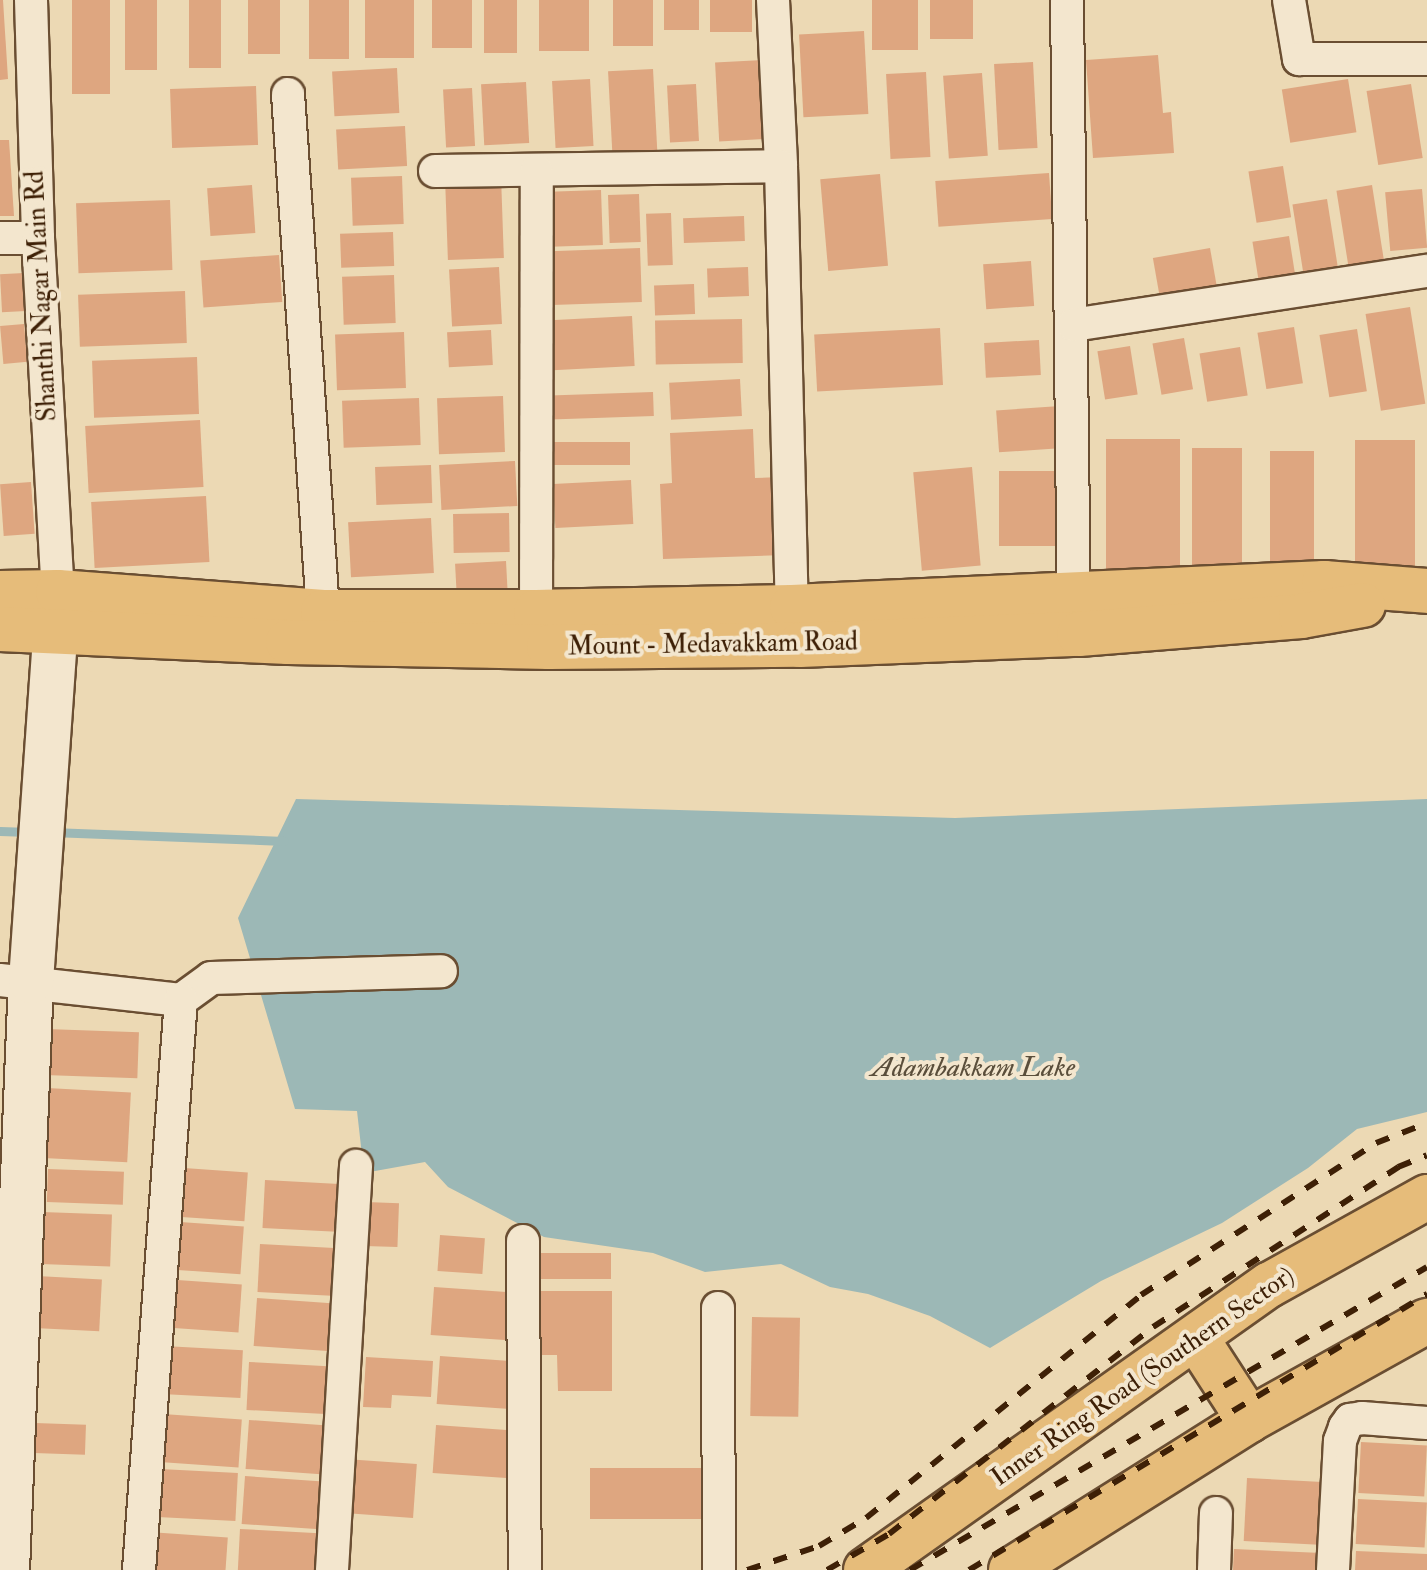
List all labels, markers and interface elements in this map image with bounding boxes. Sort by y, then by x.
street label: Shanthi Nagar Main Rd [20,170,64,422]
street label: Mount - Medavakkam Road [568,627,858,663]
water label: Adambakkam Lake [871,1051,1075,1085]
street label: Inner Ring Road (Southern Sector) [985,1260,1301,1494]

